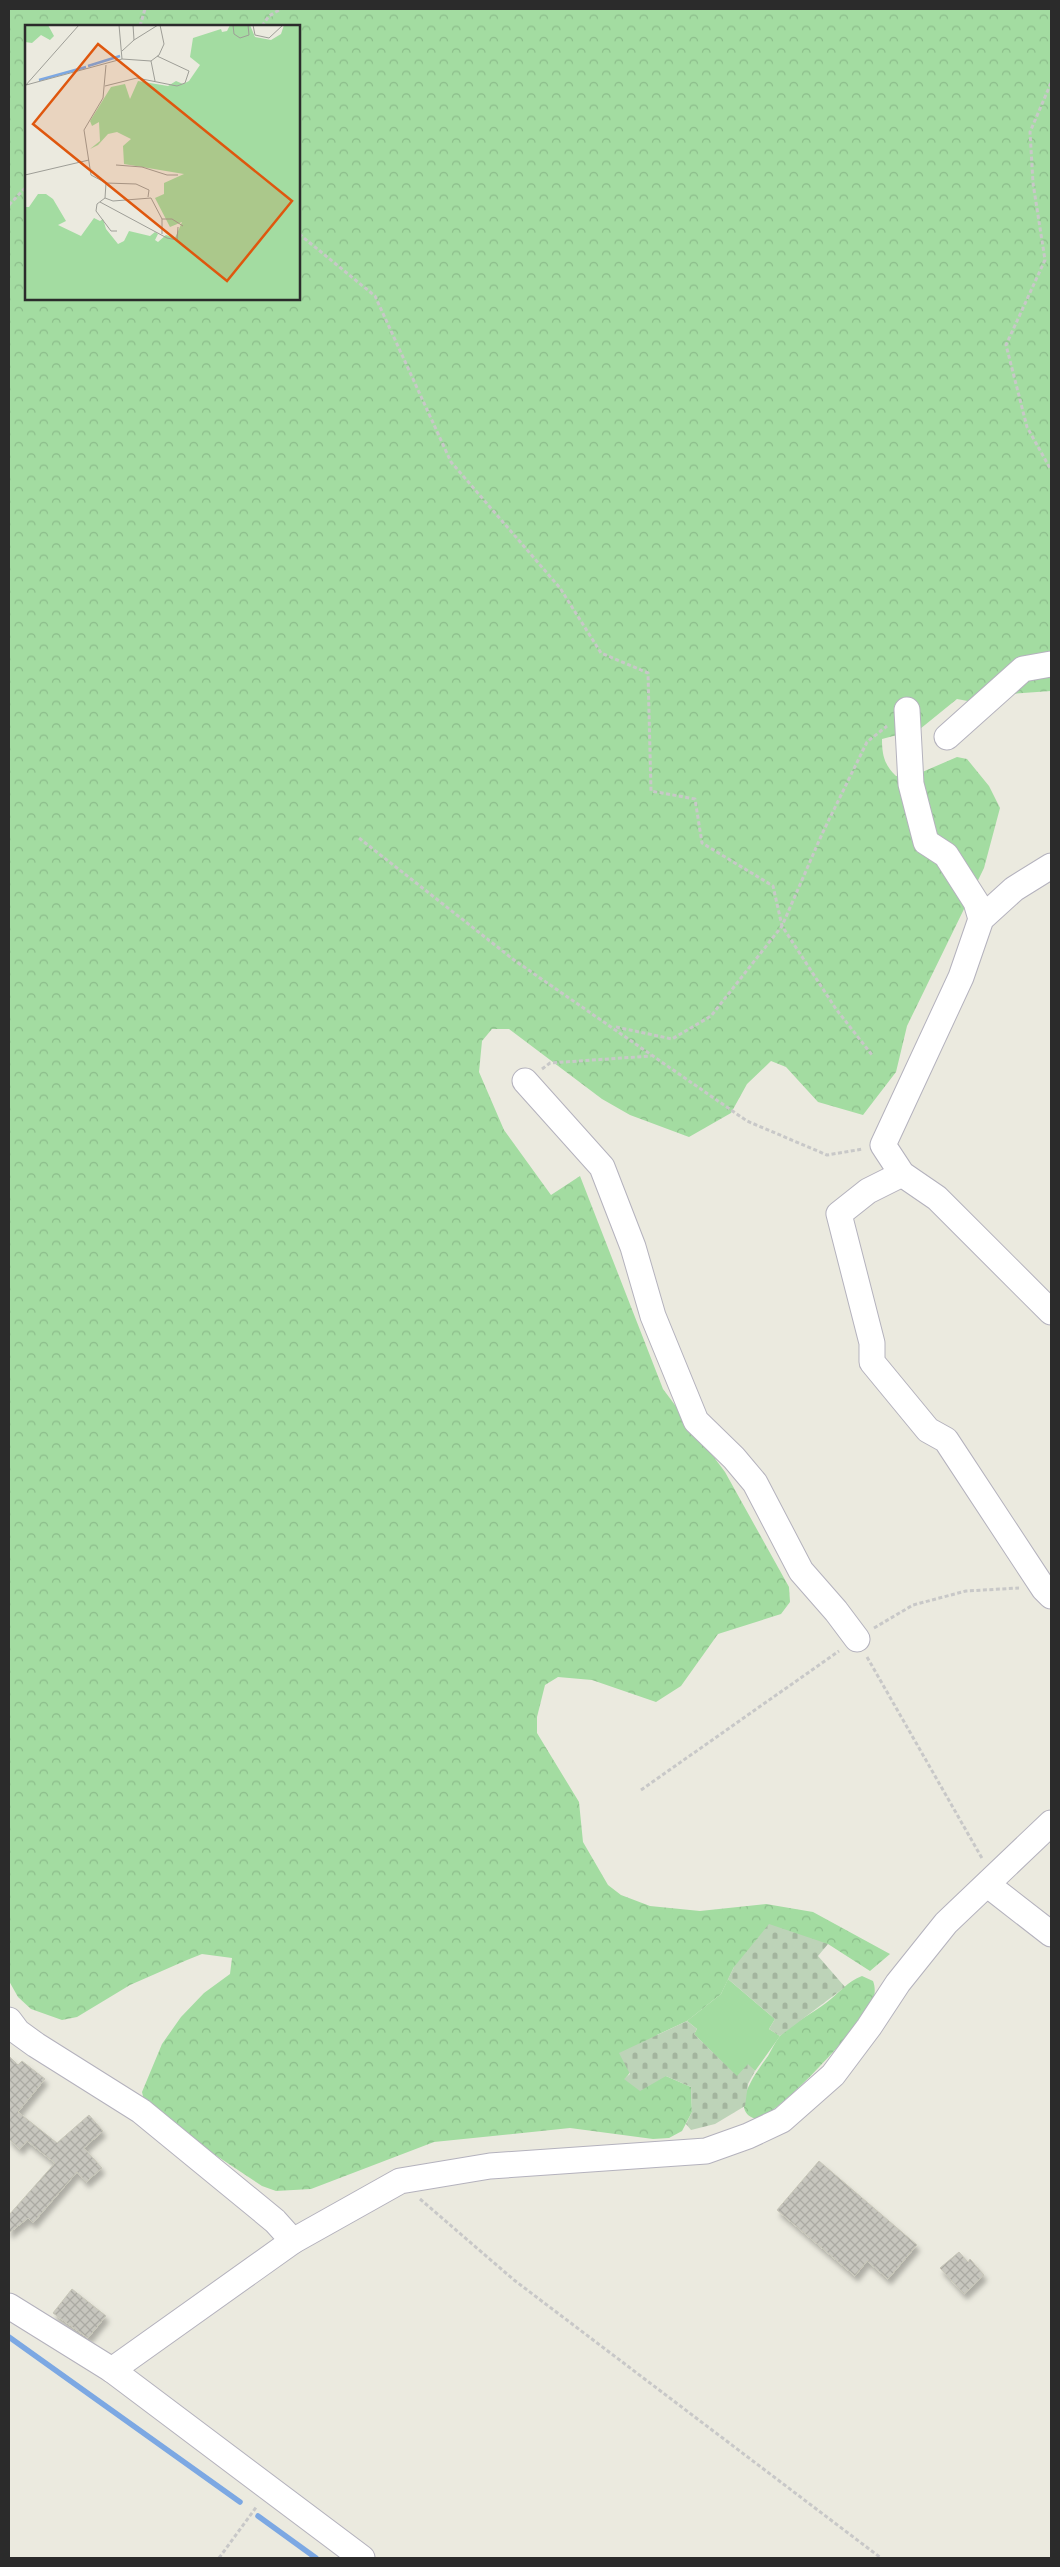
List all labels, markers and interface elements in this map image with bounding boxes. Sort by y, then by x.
inset map [25,25,300,300]

